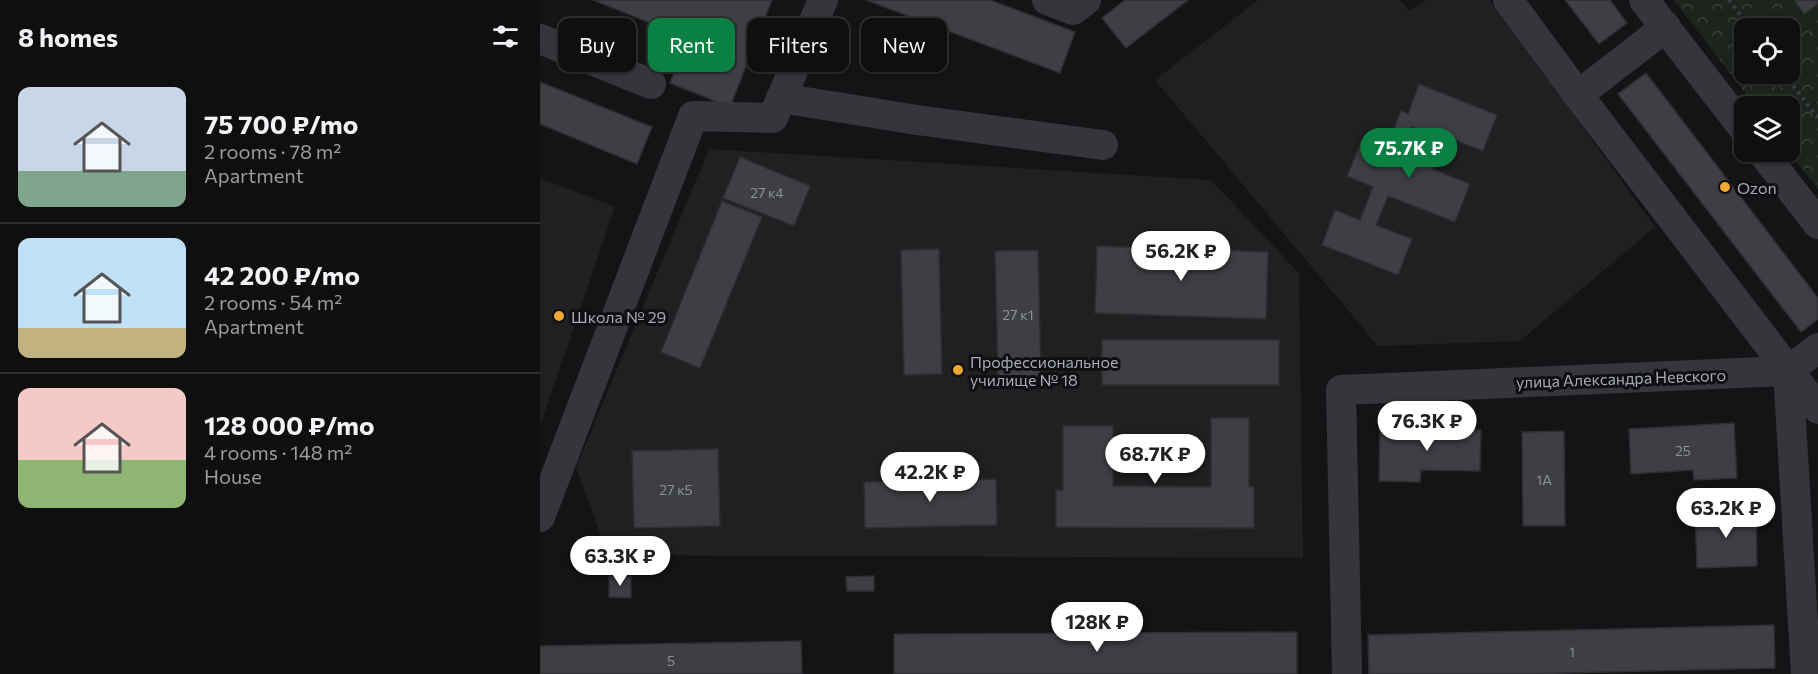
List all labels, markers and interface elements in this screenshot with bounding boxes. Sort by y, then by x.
chip: Buy [558,18,636,72]
chip: Rent [648,18,735,72]
chip: Filters [747,18,849,72]
chip: New [861,18,947,72]
map controls [1734,18,1800,162]
button: locate [1734,18,1800,84]
icon: filters [489,20,522,53]
text: 8 homes [18,21,118,52]
button: layers [1734,96,1800,162]
text: 75 700 ₽/mo [204,108,358,139]
icon: home [66,111,138,183]
pin: 75.7K ₽ [1354,128,1464,179]
text: 75.7K ₽ [1374,135,1444,159]
text: 2 rooms · 78 m² [204,139,341,163]
text: Apartment [204,163,304,187]
place label: Ozon [1737,178,1777,197]
marker: Ozon [1718,180,1732,194]
house number: 27 к4 [750,184,784,201]
pin: 56.2K ₽ [1126,231,1236,282]
text: 56.2K ₽ [1145,238,1217,262]
text: 42 200 ₽/mo [204,259,360,290]
icon: home [66,262,138,334]
text: 2 rooms · 54 m² [204,290,342,314]
house number: 27 к1 [1002,306,1034,323]
place label: Школа № 29 [571,307,666,326]
marker: Школа № 29 [552,309,566,323]
text: Apartment [204,314,304,338]
place label: Профессиональное училище № 18 [970,352,1118,389]
marker: Профессиональное училище № 18 [951,363,965,377]
street label: улица Александра Невского [1516,365,1726,391]
pin: 76.3K ₽ [1372,401,1482,452]
text: 76.3K ₽ [1392,408,1462,432]
text: 128 000 ₽/mo [204,409,375,440]
icon: home [66,412,138,484]
pin: 68.7K ₽ [1100,434,1210,485]
text: 4 rooms · 148 m² [204,440,352,464]
text: 68.7K ₽ [1119,441,1191,465]
house number: 25 [1675,442,1691,459]
pin: 42.2K ₽ [875,452,985,503]
text: 42.2K ₽ [894,459,966,483]
text: House [204,464,262,488]
house number: 1А [1536,471,1552,488]
house number: 27 к5 [659,481,693,498]
pin: 63.2K ₽ [1671,488,1781,539]
text: 63.2K ₽ [1690,495,1762,519]
pin: 63.3K ₽ [565,536,675,587]
text: 63.3K ₽ [584,543,656,567]
pin: 128K ₽ [1048,602,1146,653]
text: 128K ₽ [1065,609,1129,633]
house number: 1 [1569,643,1575,660]
house number: 5 [667,652,675,669]

